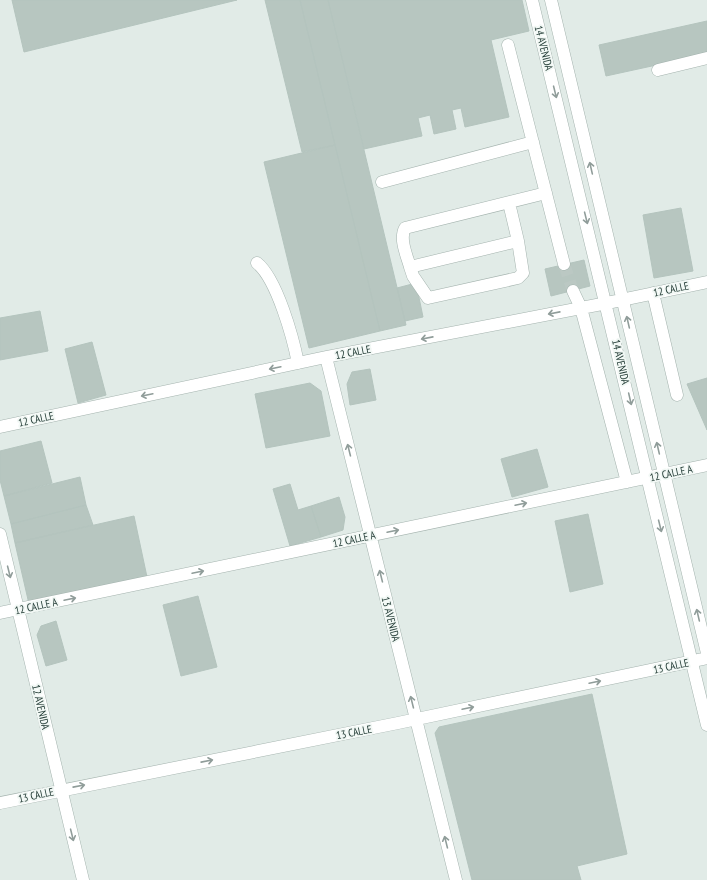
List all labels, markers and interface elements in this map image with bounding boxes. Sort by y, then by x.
street label: 14 AVENIDA [532,24,557,73]
one-way arrow [551,85,559,98]
one-way arrow [586,162,594,175]
one-way arrow [582,212,590,225]
street label: 12 CALLE [652,278,690,300]
one-way arrow [548,310,561,318]
one-way arrow [623,315,631,328]
one-way arrow [421,334,434,342]
street label: 14 AVENIDA [609,338,633,387]
street label: 12 CALLE [334,342,372,362]
one-way arrow [268,365,281,373]
one-way arrow [141,392,154,400]
one-way arrow [626,392,634,405]
street label: 12 CALLE [17,408,55,430]
one-way arrow [653,442,661,455]
one-way arrow [345,444,353,457]
street label: 12 CALLE A [648,461,694,484]
one-way arrow [514,500,527,508]
one-way arrow [656,519,664,532]
one-way arrow [387,526,400,534]
street label: 12 CALLE A [331,527,377,550]
one-way arrow [6,565,14,578]
one-way arrow [191,567,204,575]
one-way arrow [376,570,384,583]
street label: 12 CALLE A [13,594,59,617]
one-way arrow [64,594,77,602]
street label: 13 AVENIDA [379,595,404,644]
one-way arrow [694,609,701,622]
street label: 13 CALLE [652,655,690,677]
one-way arrow [588,677,601,685]
street label: 12 AVENIDA [29,683,53,732]
one-way arrow [407,696,415,709]
one-way arrow [461,704,474,712]
street label: 13 CALLE [335,722,373,742]
one-way arrow [200,756,213,764]
one-way arrow [72,782,85,790]
street label: 13 CALLE [17,784,55,806]
one-way arrow [69,828,76,841]
one-way arrow [442,836,450,849]

